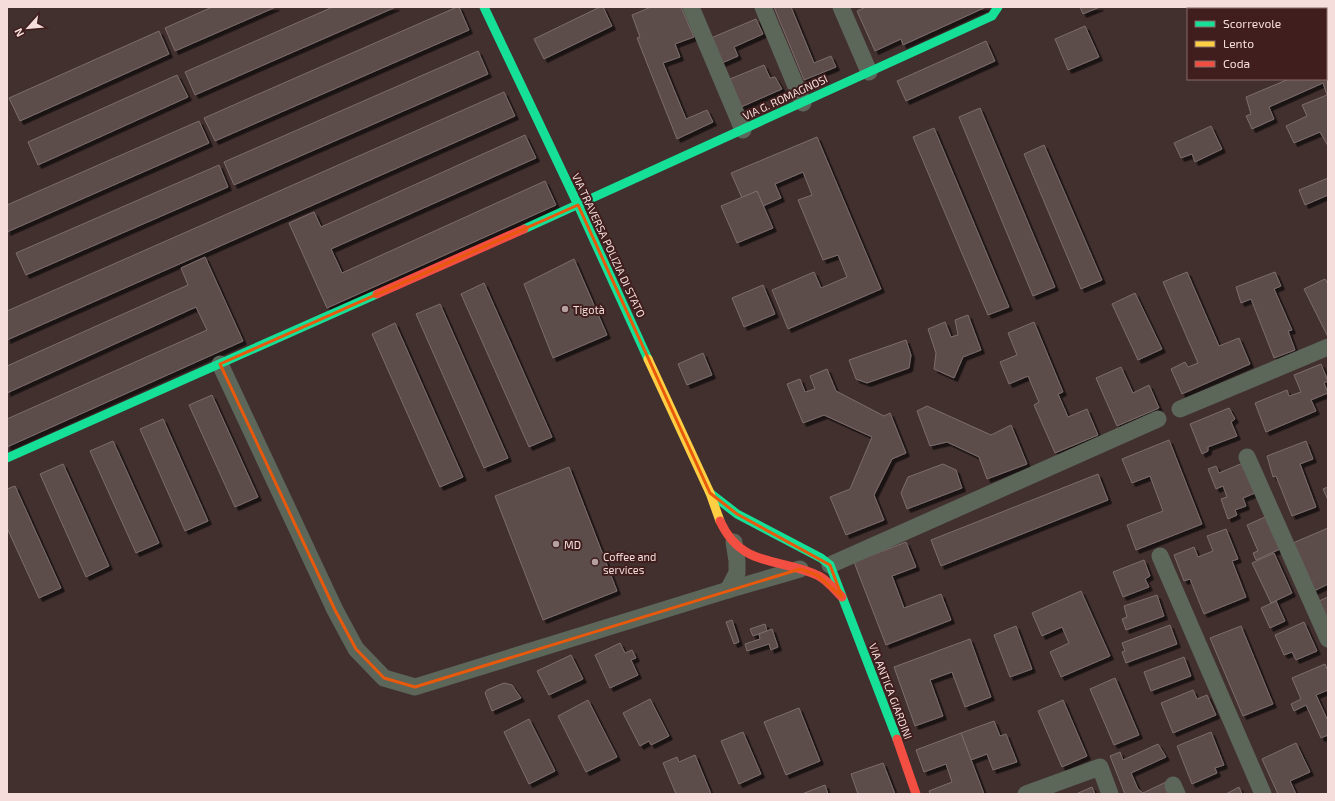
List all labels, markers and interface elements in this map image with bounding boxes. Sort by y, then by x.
north arrow [8,8,48,48]
legend [1187,8,1327,80]
text: Scorrevole [1223,16,1281,30]
text: N [11,26,26,39]
text: Lento [1223,36,1254,50]
text: Coda [1223,56,1250,70]
street label: VIA G. ROMAGNOSI [740,72,830,122]
street label: VIA TRAVERSA POLIZIA DI STATO [570,171,648,319]
place label: Tigotà [573,303,605,316]
marker: Tigotà [560,304,570,314]
place label: MD [564,538,581,551]
marker: MD [551,539,561,549]
place label: Coffee and services [603,550,656,576]
marker: Coffee and services [590,557,600,567]
street label: VIA ANTICA GIARDINI [867,641,915,741]

